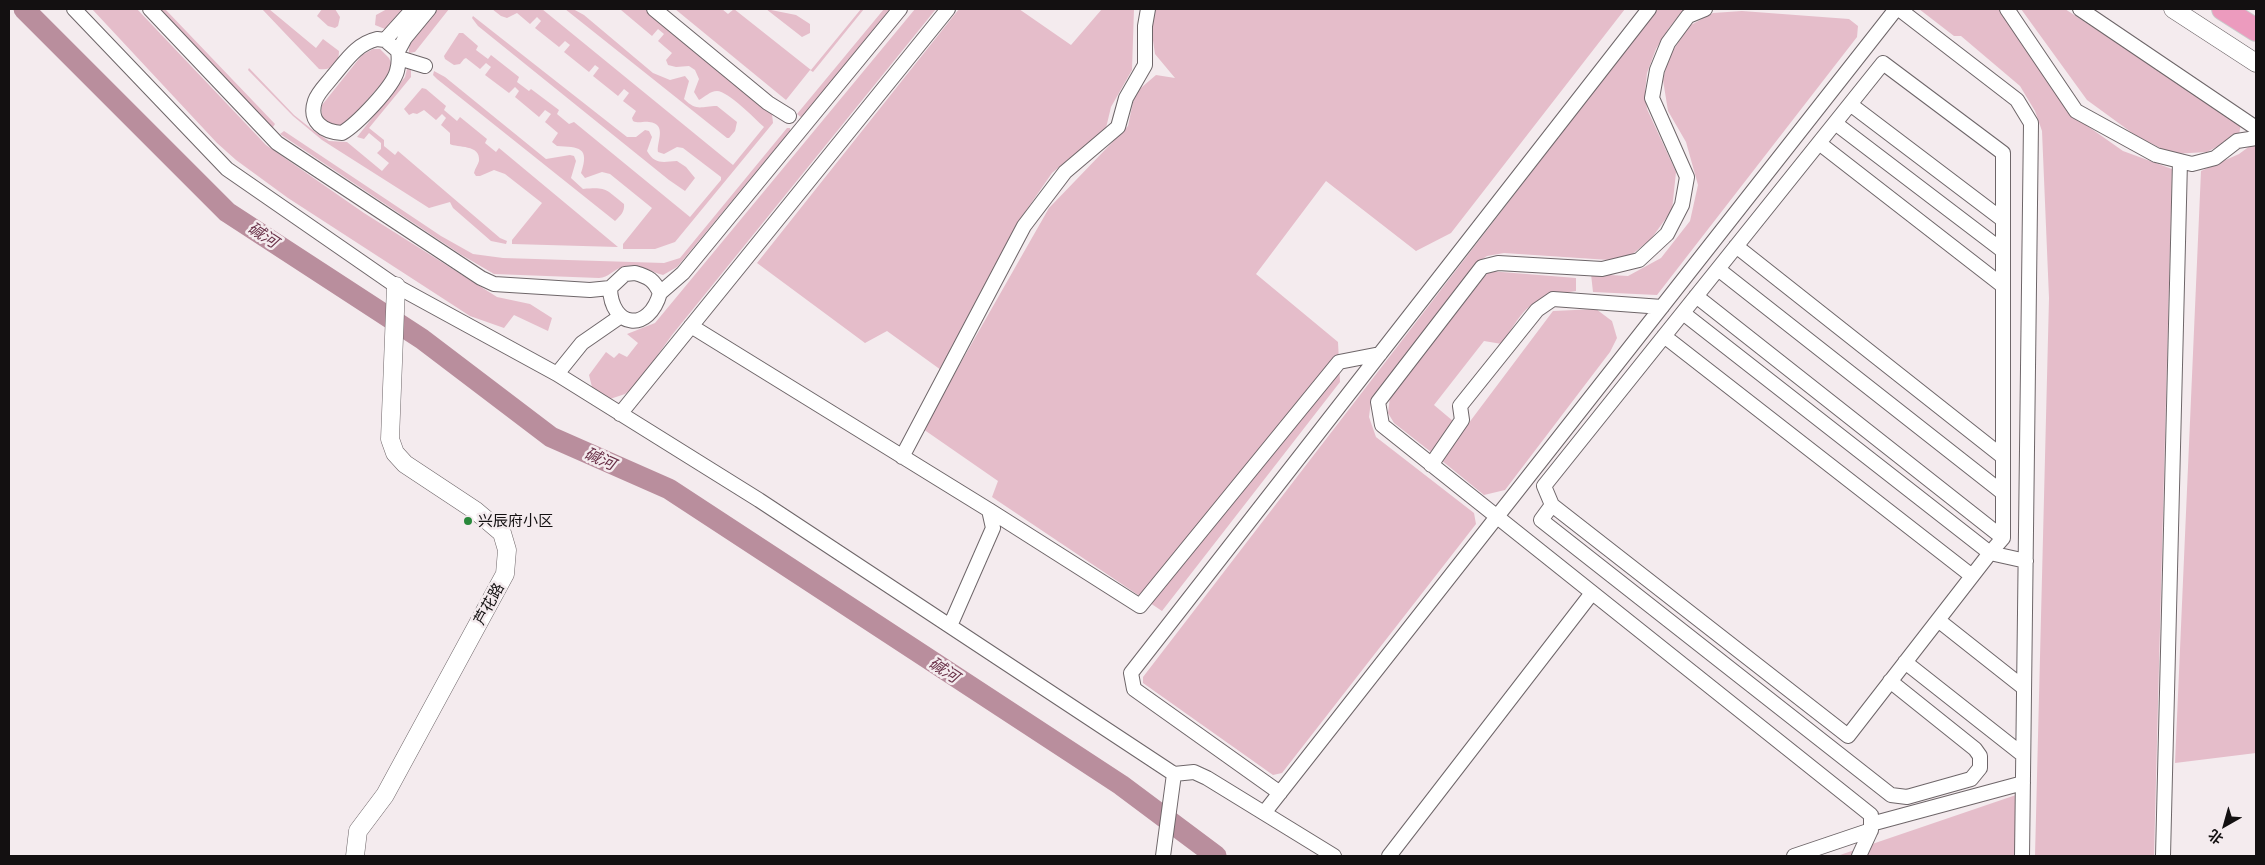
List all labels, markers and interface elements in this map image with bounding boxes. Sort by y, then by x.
water label: 碱河 [244,218,282,252]
water label: 碱河 [581,444,619,474]
place label: 兴辰府小区 [478,512,553,530]
marker: 兴辰府小区 [462,515,474,527]
street label: 芦花路 [470,580,508,628]
water label: 碱河 [925,653,963,687]
north arrow [2200,800,2250,850]
text: 北 [2205,826,2226,847]

